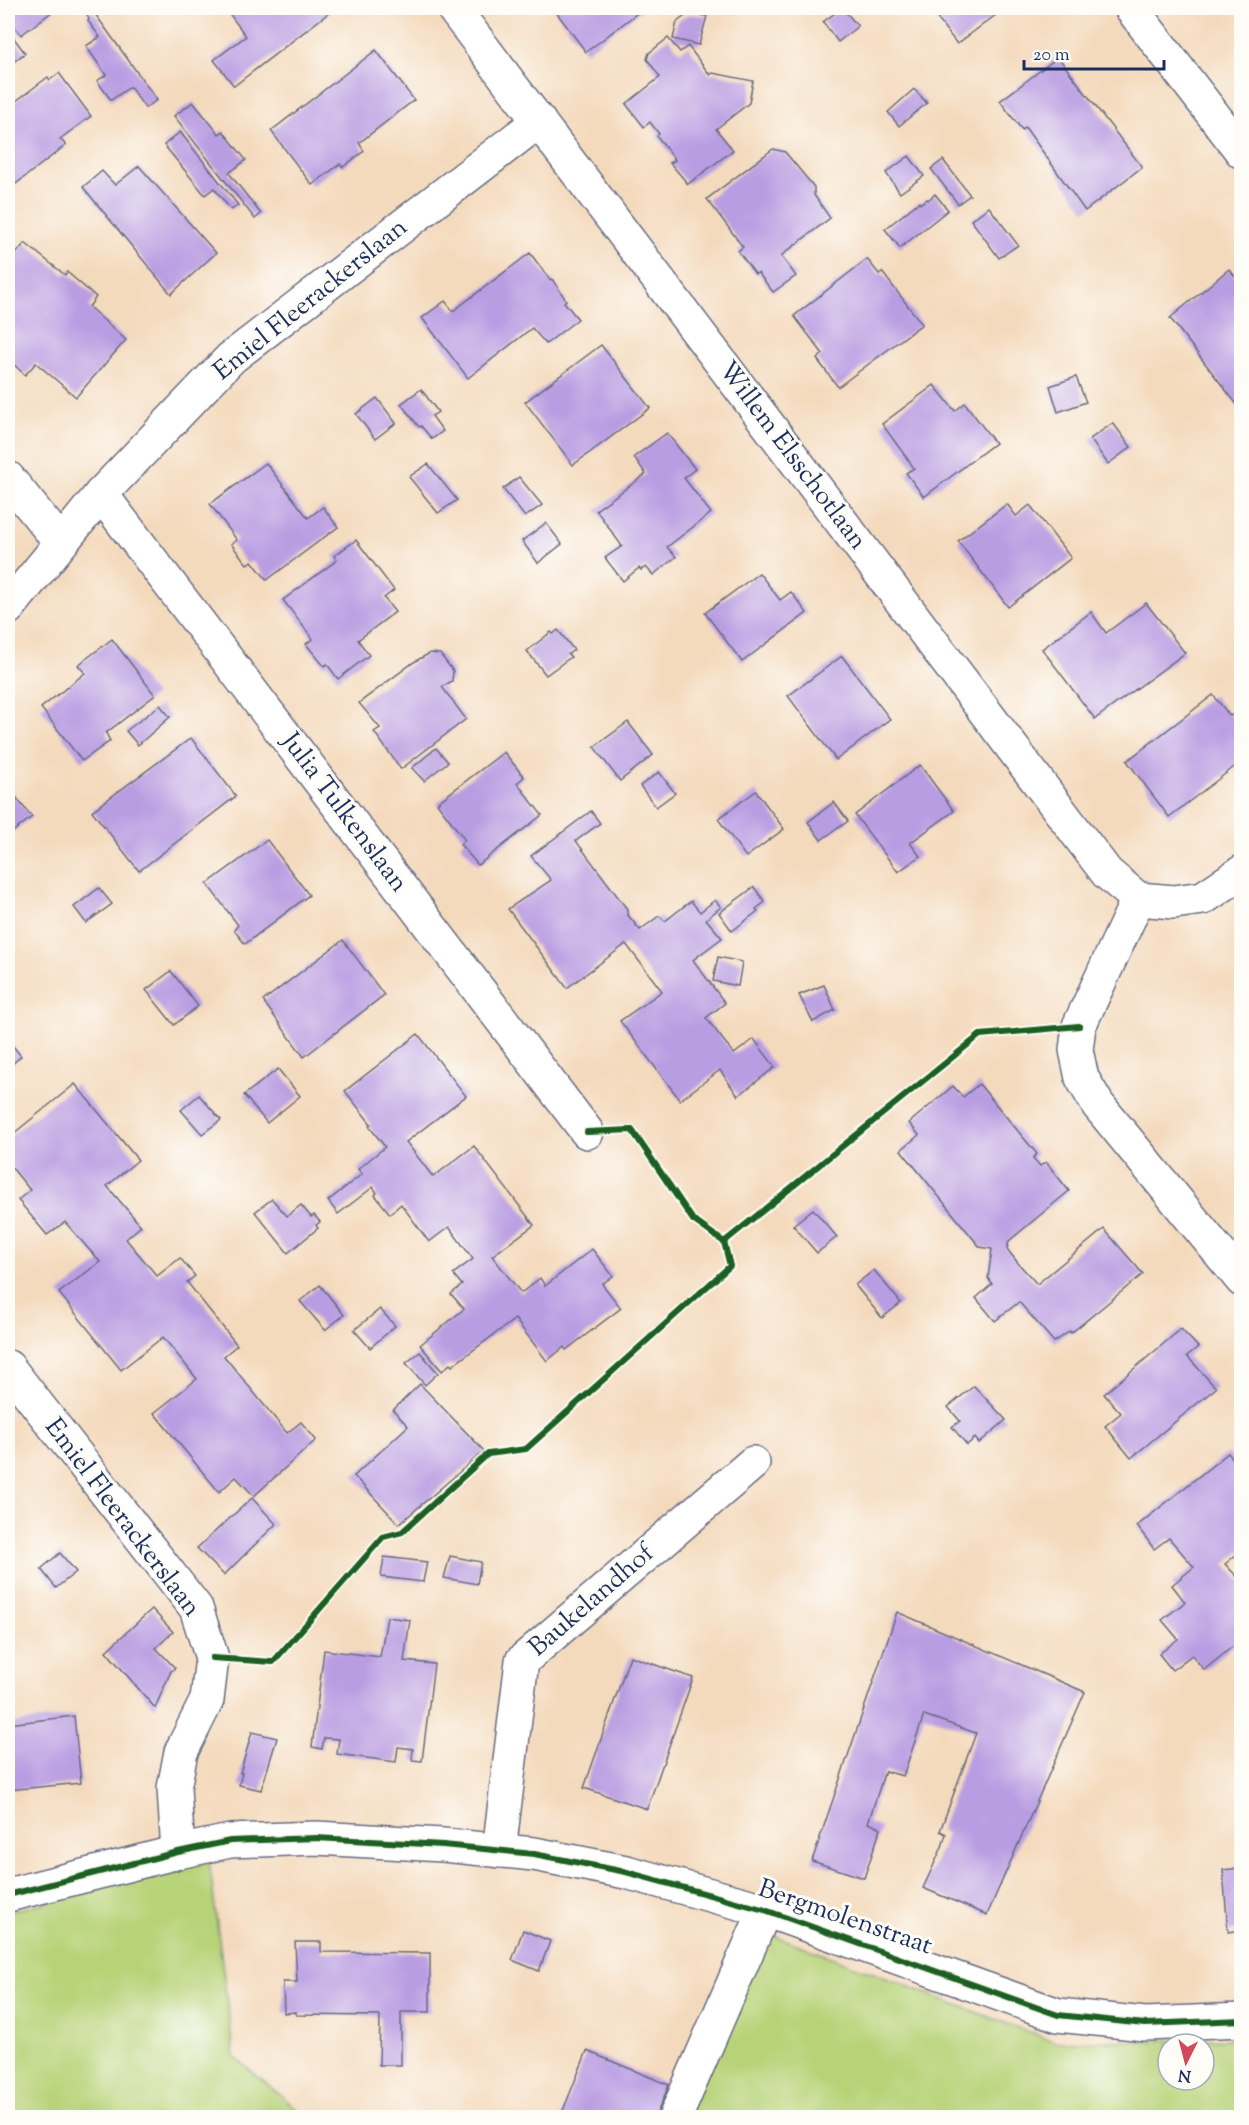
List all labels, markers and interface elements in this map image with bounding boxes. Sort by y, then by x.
scale bar [1024,33,1164,71]
text: 20 m [1033,43,1070,69]
street label: Emiel Fleerackerslaan [206,210,416,390]
street label: Willem Elsschotlaan [709,354,875,558]
street label: Julia Tulkenslaan [271,724,416,900]
street label: Emiel Fleerackerslaan [35,1411,209,1625]
street label: Baukelandhof [521,1535,664,1666]
street label: Bergmolenstraat [753,1871,937,1965]
north arrow [1156,2032,1216,2092]
text: N [1177,2062,1192,2087]

